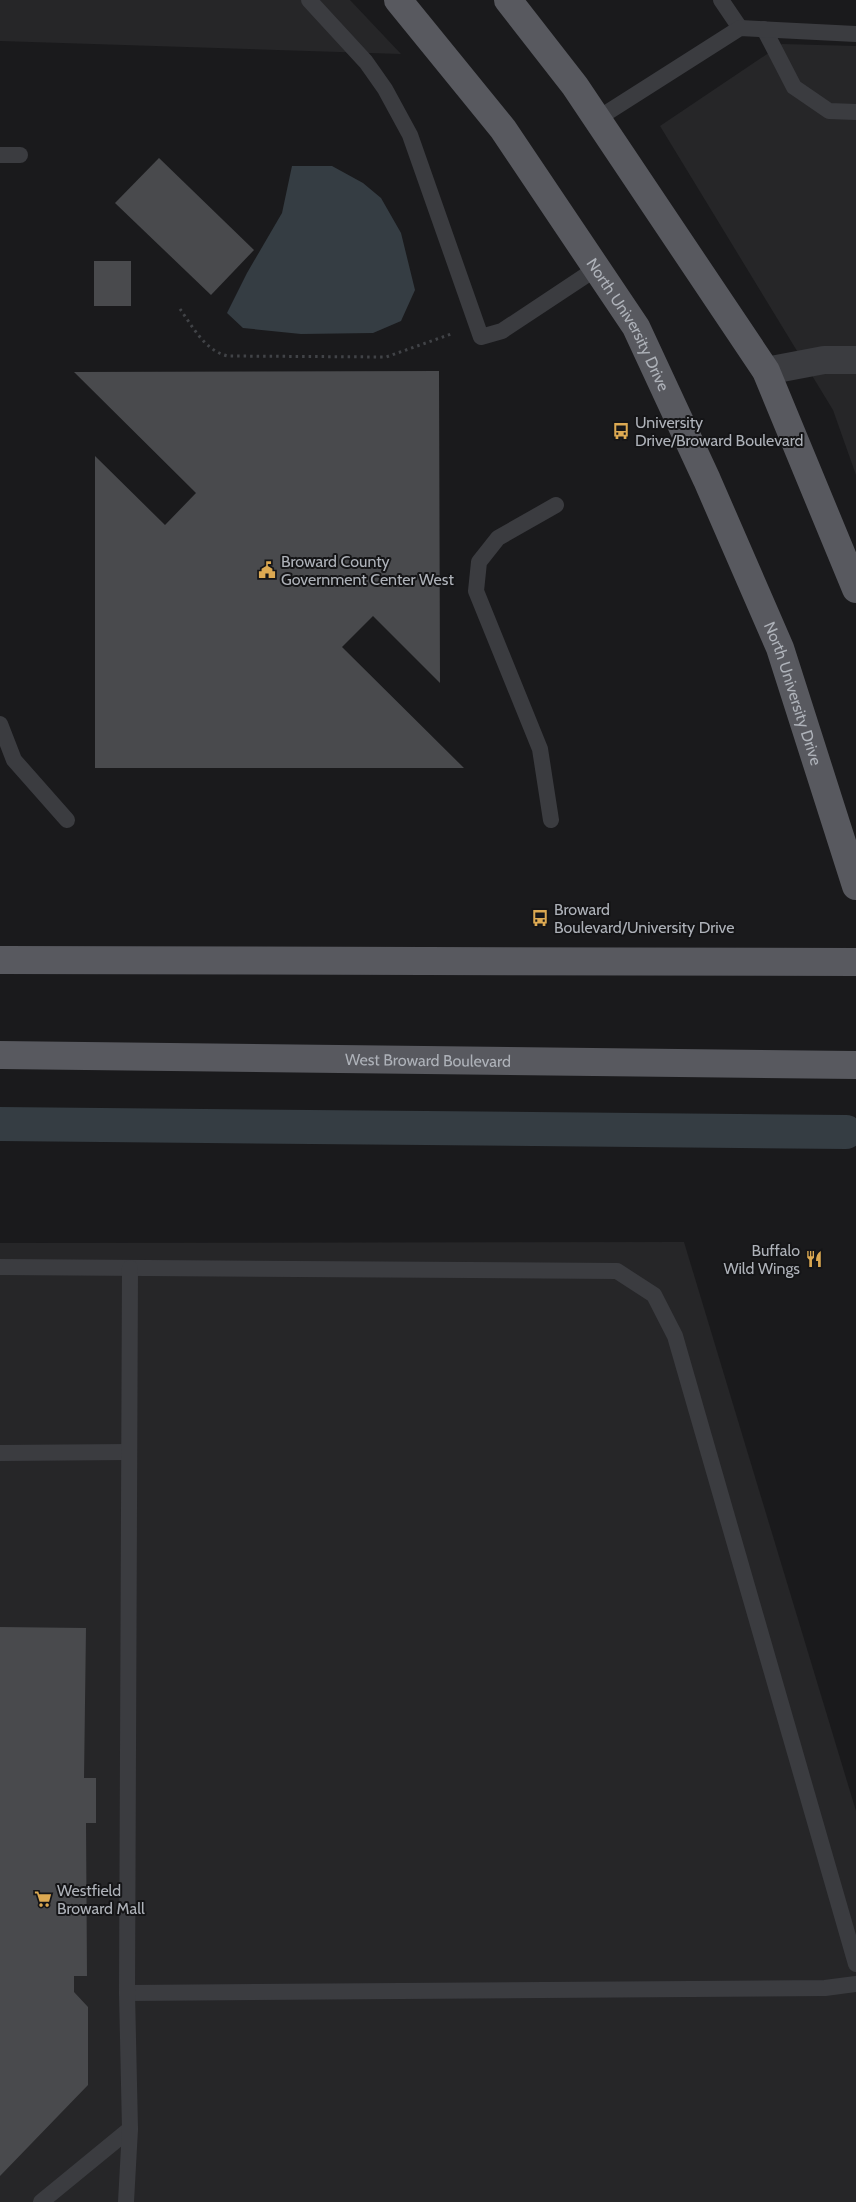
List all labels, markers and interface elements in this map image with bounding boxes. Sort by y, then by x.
street label: North University Drive [583,255,673,394]
place label: University Drive/Broward Boulevard [635,413,803,450]
bus stop icon: University Drive/Broward Boulevard [611,421,631,441]
place label: Broward County Government Center West [281,552,454,589]
public building icon: Broward County Government Center West [257,560,277,580]
street label: North University Drive [760,619,826,768]
place label: Broward Boulevard/University Drive [554,900,735,937]
bus stop icon: Broward Boulevard/University Drive [530,908,550,928]
street label: West Broward Boulevard [345,1050,511,1071]
place label: Buffalo Wild Wings [723,1241,800,1278]
restaurant icon: Buffalo Wild Wings [804,1249,824,1269]
place label: Westfield Broward Mall [57,1881,145,1918]
supermarket icon: Westfield Broward Mall [33,1889,53,1909]

